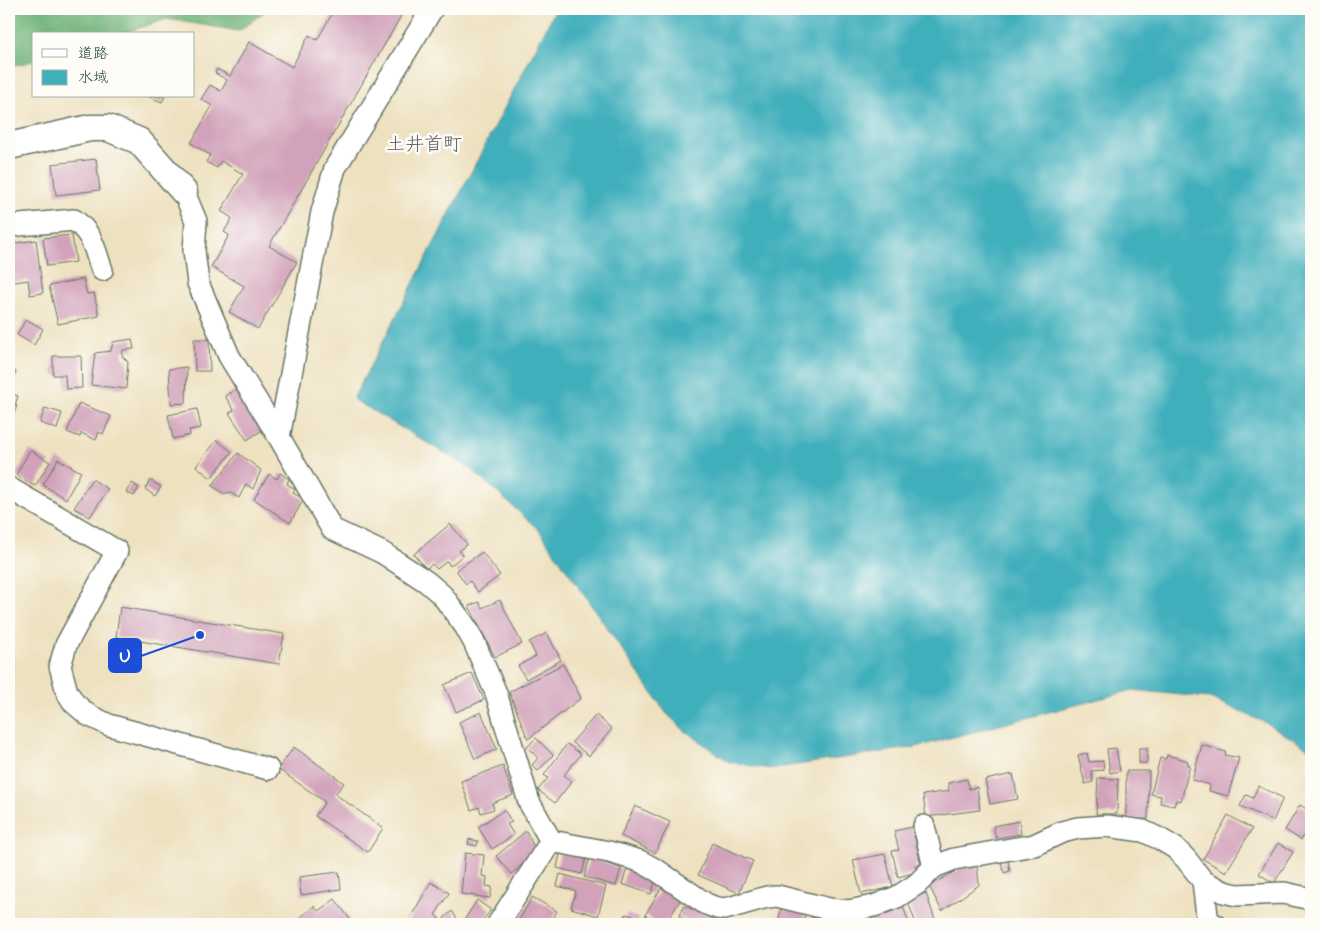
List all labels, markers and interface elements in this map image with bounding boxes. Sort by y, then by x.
legend [32,32,195,98]
text: 道路 [78,44,108,64]
text: 水域 [78,68,108,88]
district label: 土井首町 [386,132,462,157]
callout: U [109,639,141,672]
text: U [119,645,131,669]

